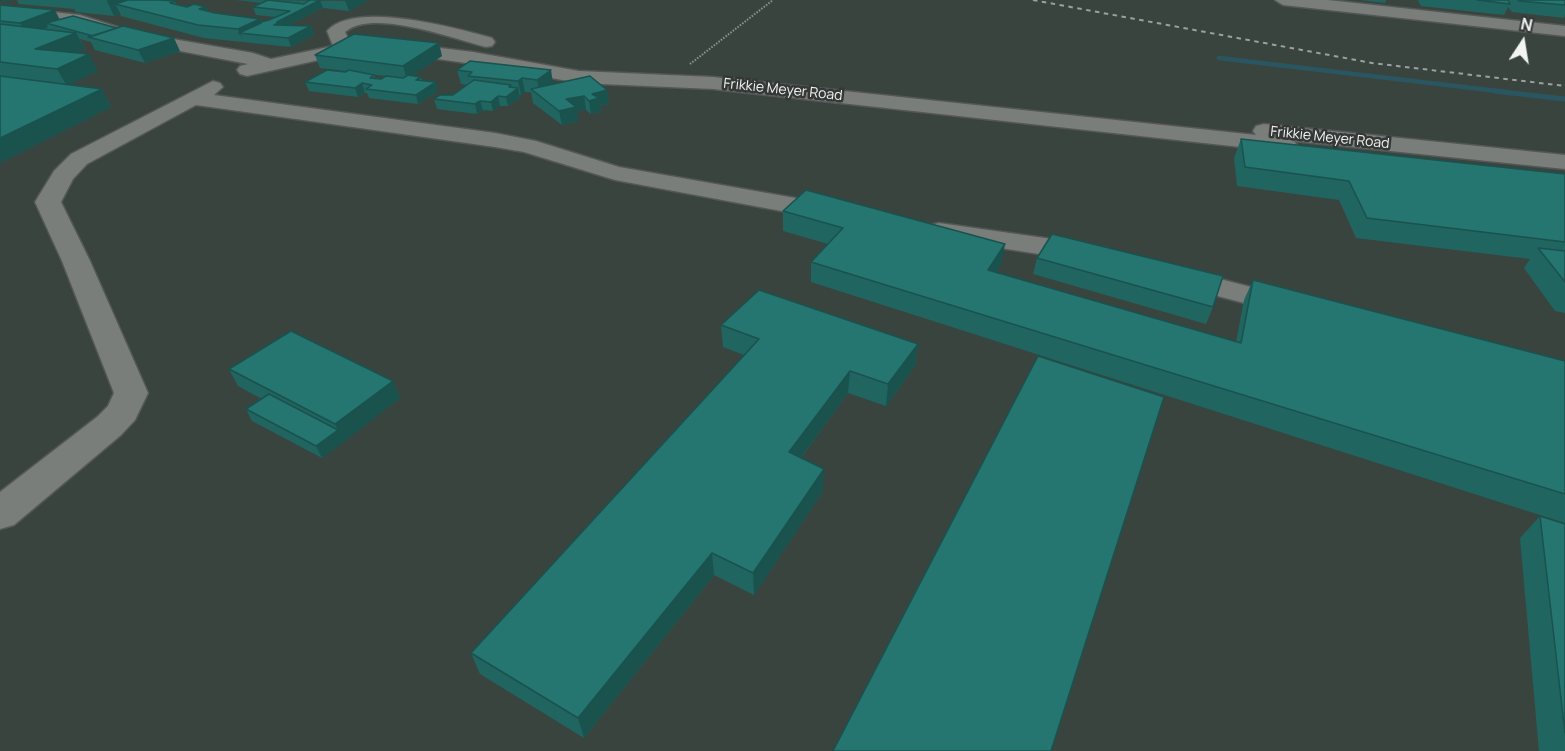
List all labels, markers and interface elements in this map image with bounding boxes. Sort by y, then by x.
north arrow [1493,12,1553,72]
text: N [1519,12,1535,36]
street label: Frikkie Meyer Road [723,75,843,105]
street label: Frikkie Meyer Road [1270,123,1390,153]

